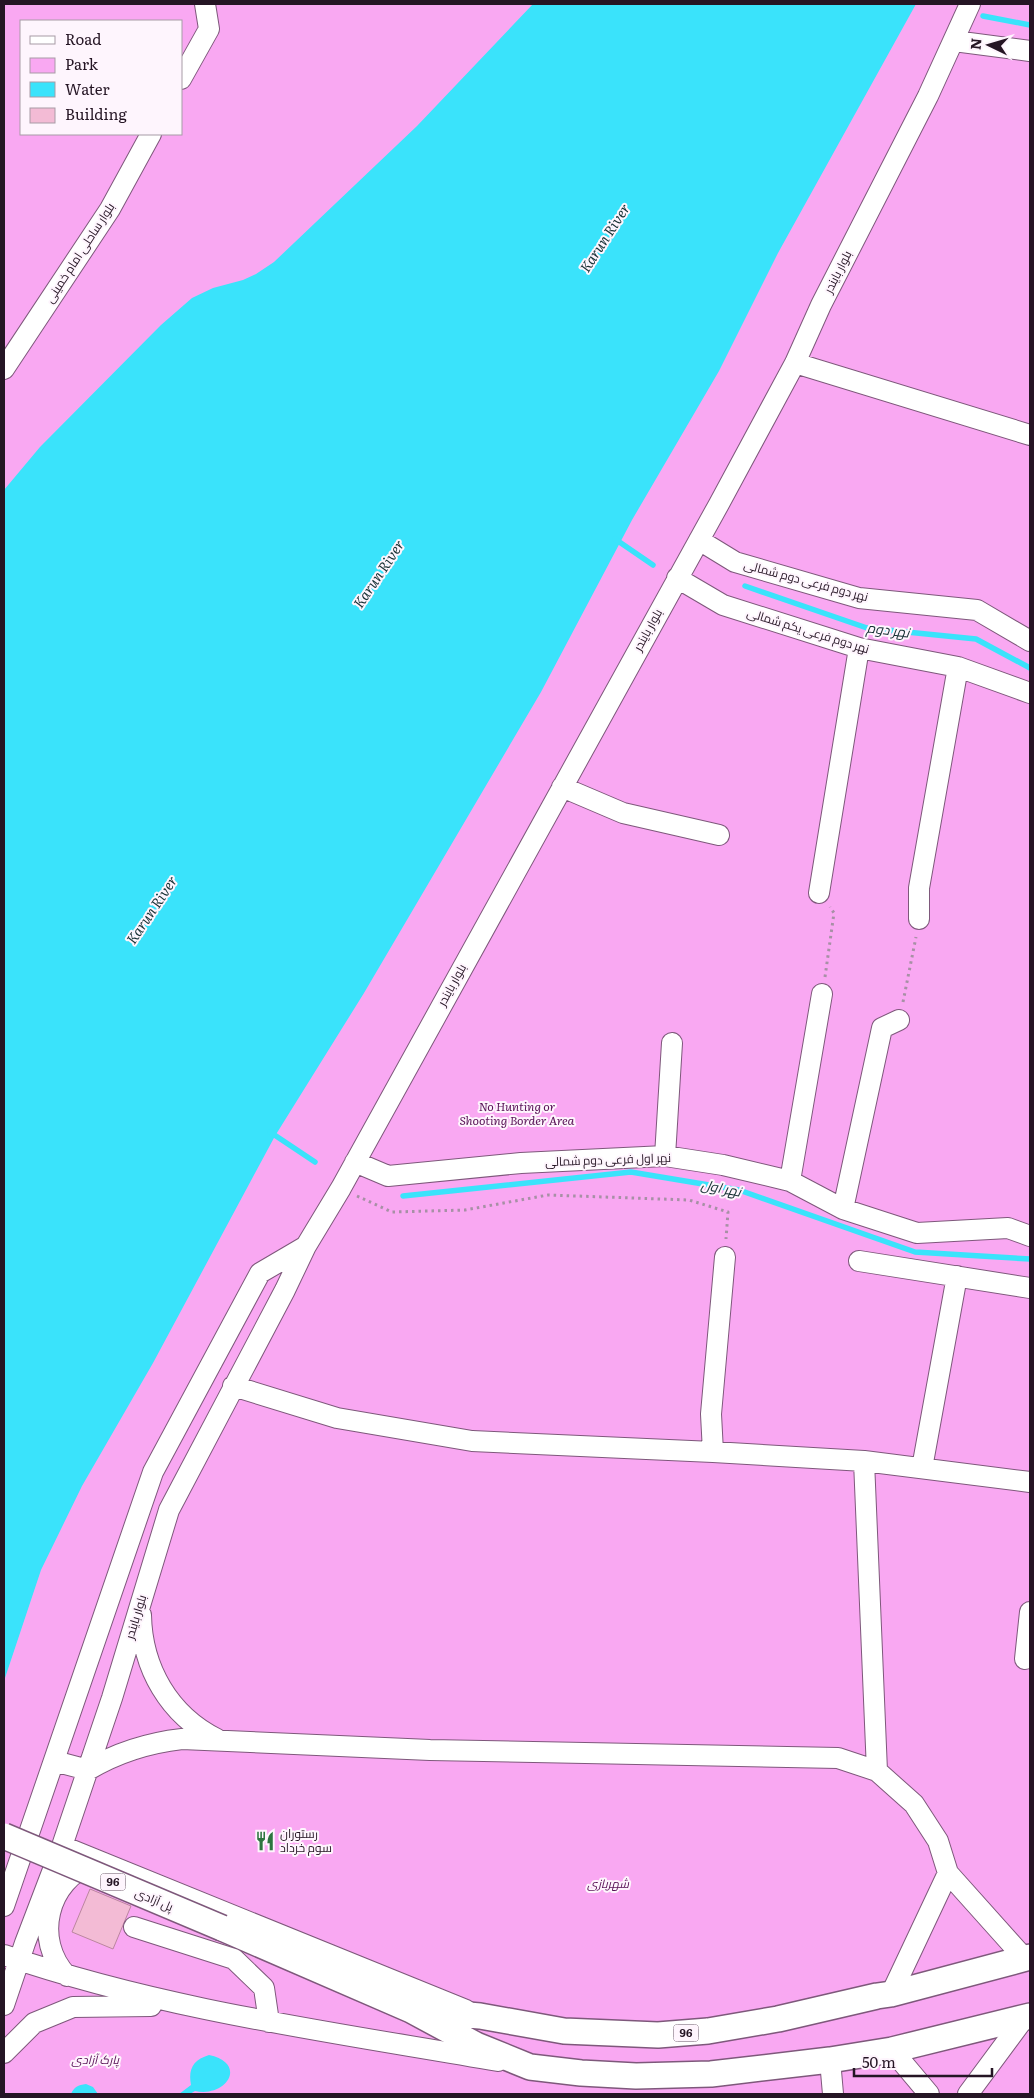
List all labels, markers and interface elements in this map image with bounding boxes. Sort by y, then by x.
legend [20,20,182,135]
north arrow [964,20,1014,70]
text: Road [65,27,101,50]
text: N [965,37,986,51]
text: Park [65,52,99,75]
text: Water [65,77,110,100]
text: Building [65,102,127,125]
street label: بلوار ساحلی امام خمینی [40,199,118,306]
water label: Karun River [575,199,634,276]
street label: بلوار بایندر [818,247,855,297]
water label: Karun River [348,535,409,611]
street label: نهر دوم فرعی دوم شمالی [742,555,870,605]
street label: نهر دوم فرعی یکم شمالی [745,603,872,657]
street label: بلوار بایندر [628,605,666,655]
water label: نهر دوم [864,616,912,643]
water label: Karun River [121,871,182,947]
street label: بلوار بایندر [432,960,470,1010]
park label: No Hunting or Shooting Border Area [460,1097,575,1129]
street label: نهر اول فرعی دوم شمالی [545,1148,671,1170]
water label: نهر اول [699,1173,744,1201]
street label: بلوار بایندر [119,1592,150,1642]
place label: رستوران سوم خرداد [280,1824,332,1856]
restaurant icon: رستوران سوم خرداد [254,1830,276,1852]
road number: 96 [100,1874,126,1890]
park label: شهربازی [587,1874,630,1892]
street label: پل آزادی [132,1883,177,1916]
road number: 96 [674,2025,698,2042]
scale bar [854,2046,992,2078]
park label: پارک آزادی [71,2050,120,2068]
text: 50 m [862,2050,896,2073]

